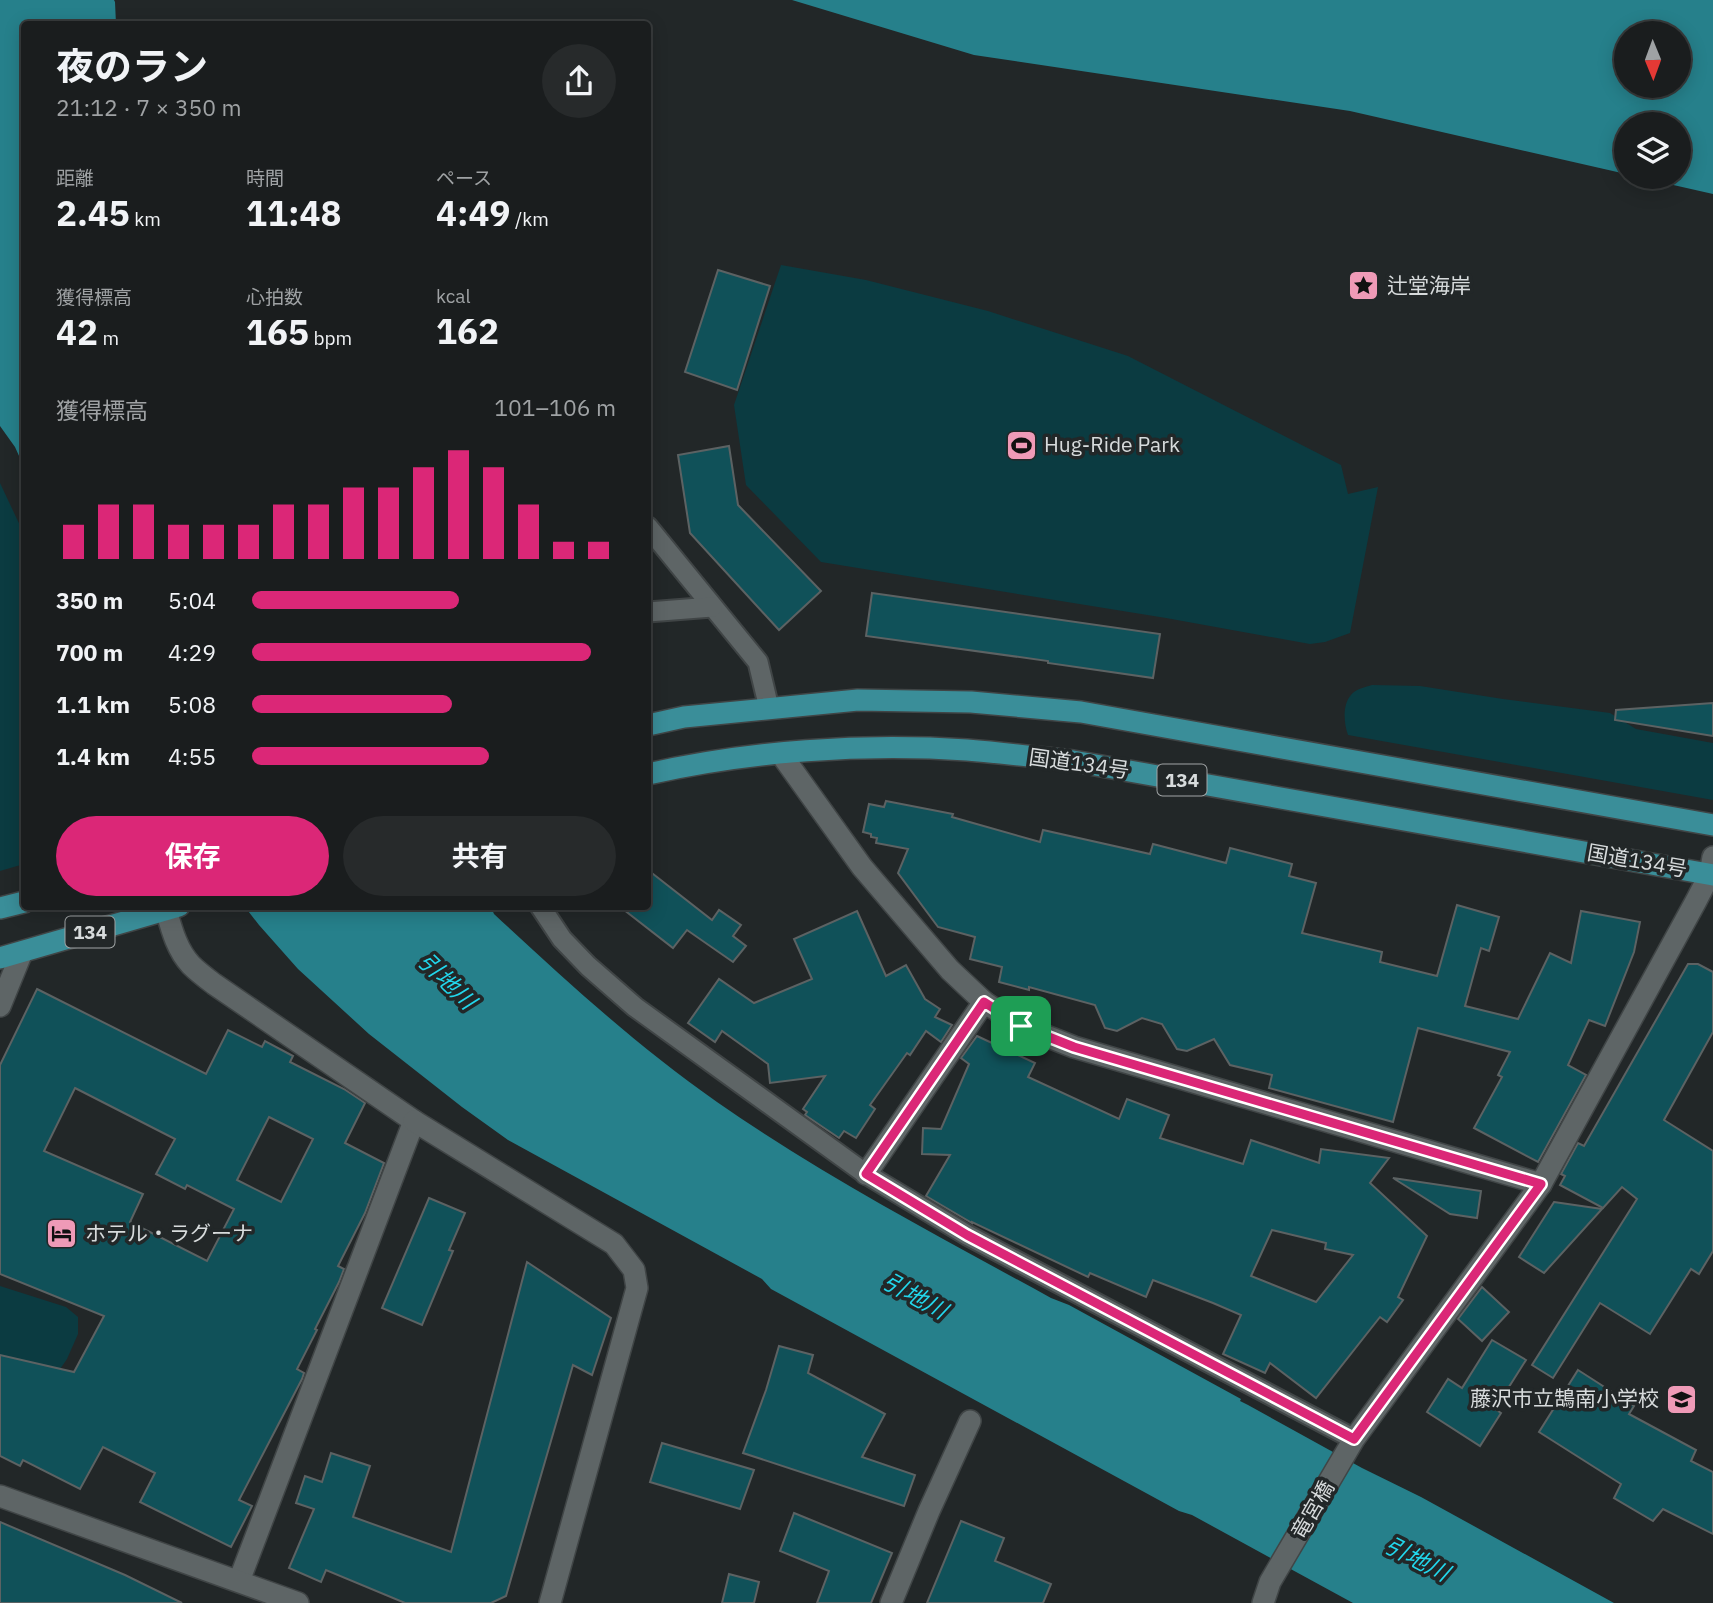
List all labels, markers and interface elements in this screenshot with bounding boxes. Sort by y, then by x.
north arrow [1614,21,1690,98]
map controls [1614,21,1691,189]
text: 夜のラン [56,41,208,90]
button: share [542,44,616,118]
text: 21:12 · 7 × 350 m [56,92,242,122]
button: layers [1614,112,1691,189]
text: 距離 [56,166,94,190]
text: 時間 [246,166,284,190]
text: ペース [436,166,492,190]
text: 2.45 [56,190,130,236]
text: 11:48 [246,190,342,236]
text: 4:49 [436,190,511,236]
text: km [130,207,161,231]
text: /km [511,207,549,231]
place icon: 辻堂海岸 [1347,269,1381,303]
place label: 辻堂海岸 [1387,271,1471,299]
text: kcal [436,284,471,308]
text: 獲得標高 [56,285,132,309]
text: 心拍数 [246,285,303,309]
text: 162 [436,308,499,354]
text: 42 [56,309,98,355]
text: 165 [246,309,309,355]
text: m [98,326,119,350]
text: bpm [309,326,352,350]
text: 101–106 m [494,392,616,422]
text: 獲得標高 [56,395,148,425]
sports icon: Hug-Ride Park [1004,428,1038,462]
place label: Hug-Ride Park [1044,430,1180,458]
text: 350 m [56,585,123,615]
text: 5:04 [168,585,216,615]
text: 700 m [56,637,123,667]
text: 4:29 [168,637,216,667]
text: 1.1 km [56,689,130,719]
text: 5:08 [168,689,216,719]
text: 1.4 km [56,741,130,771]
text: 4:55 [168,741,216,771]
street label: 国道134号 [1027,742,1131,784]
road number: 134 [1158,764,1206,796]
button: 保存 [56,816,329,896]
button: 共有 [343,816,616,896]
street label: 国道134号 [1585,837,1689,883]
road number: 134 [66,916,114,948]
water label: 引地川 [412,946,485,1017]
pin [991,996,1051,1056]
icon: arrive [1002,1007,1040,1045]
hotel icon: ホテル・ラグーナ [45,1217,79,1251]
place label: ホテル・ラグーナ [85,1219,253,1247]
water label: 引地川 [878,1265,956,1326]
school or university icon: 藤沢市立鵠南小学校 [1665,1382,1699,1416]
place label: 藤沢市立鵠南小学校 [1470,1384,1659,1412]
street label: 竜宮橋 [1284,1475,1340,1544]
water label: 引地川 [1380,1529,1458,1588]

